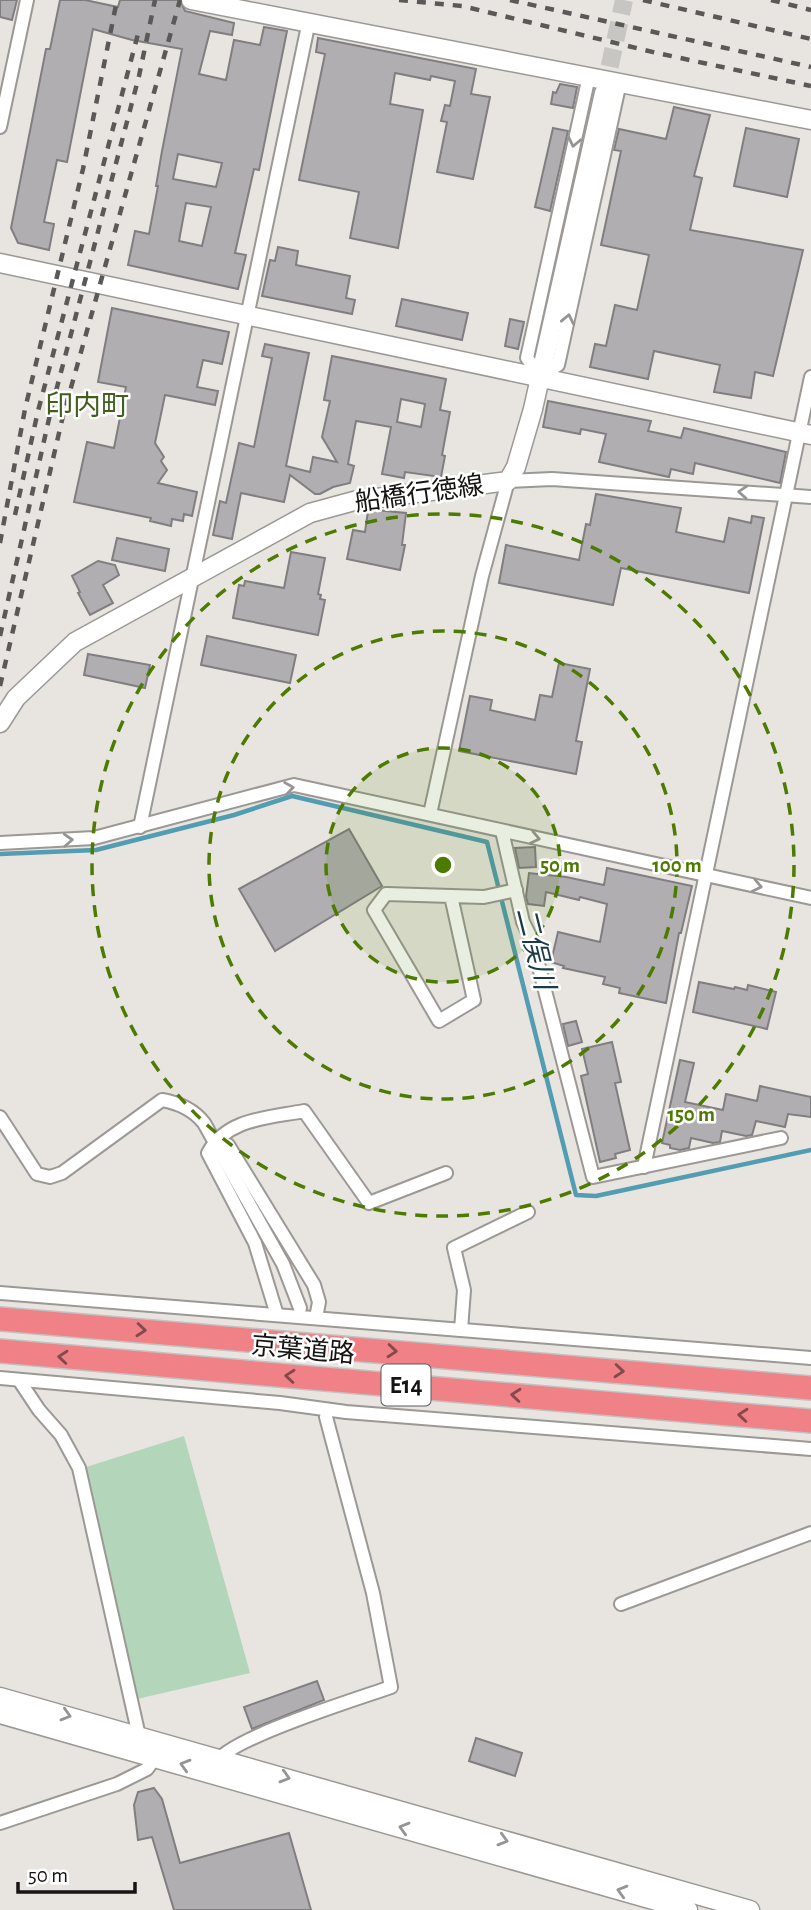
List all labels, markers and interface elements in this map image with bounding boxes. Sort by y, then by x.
one-way arrow [568,136,583,148]
one-way arrow [560,313,575,325]
district label: 印内町 [45,391,129,421]
street label: 船橋行徳線 [353,471,485,516]
one-way arrow [737,485,748,500]
one-way arrow [283,781,295,796]
one-way arrow [529,830,541,845]
one-way arrow [63,833,74,848]
centre of rings [431,853,455,877]
text: 50 m [540,855,580,876]
text: 100 m [652,855,702,876]
one-way arrow [751,878,763,892]
water label: 二俣川 [510,904,560,996]
text: 150 m [667,1104,715,1125]
one-way arrow [136,1322,147,1337]
street label: 京葉道路 [250,1332,356,1367]
one-way arrow [387,1343,398,1358]
one-way arrow [57,1350,68,1365]
one-way arrow [614,1363,625,1378]
road number: E14 [382,1364,430,1406]
one-way arrow [284,1369,295,1384]
one-way arrow [511,1388,522,1403]
one-way arrow [737,1408,748,1423]
one-way arrow [59,1707,71,1722]
one-way arrow [179,1759,191,1773]
one-way arrow [278,1769,290,1784]
one-way arrow [398,1822,410,1837]
one-way arrow [497,1831,509,1846]
scale bar [18,1850,135,1894]
text: 50 m [28,1865,68,1886]
one-way arrow [617,1885,629,1900]

